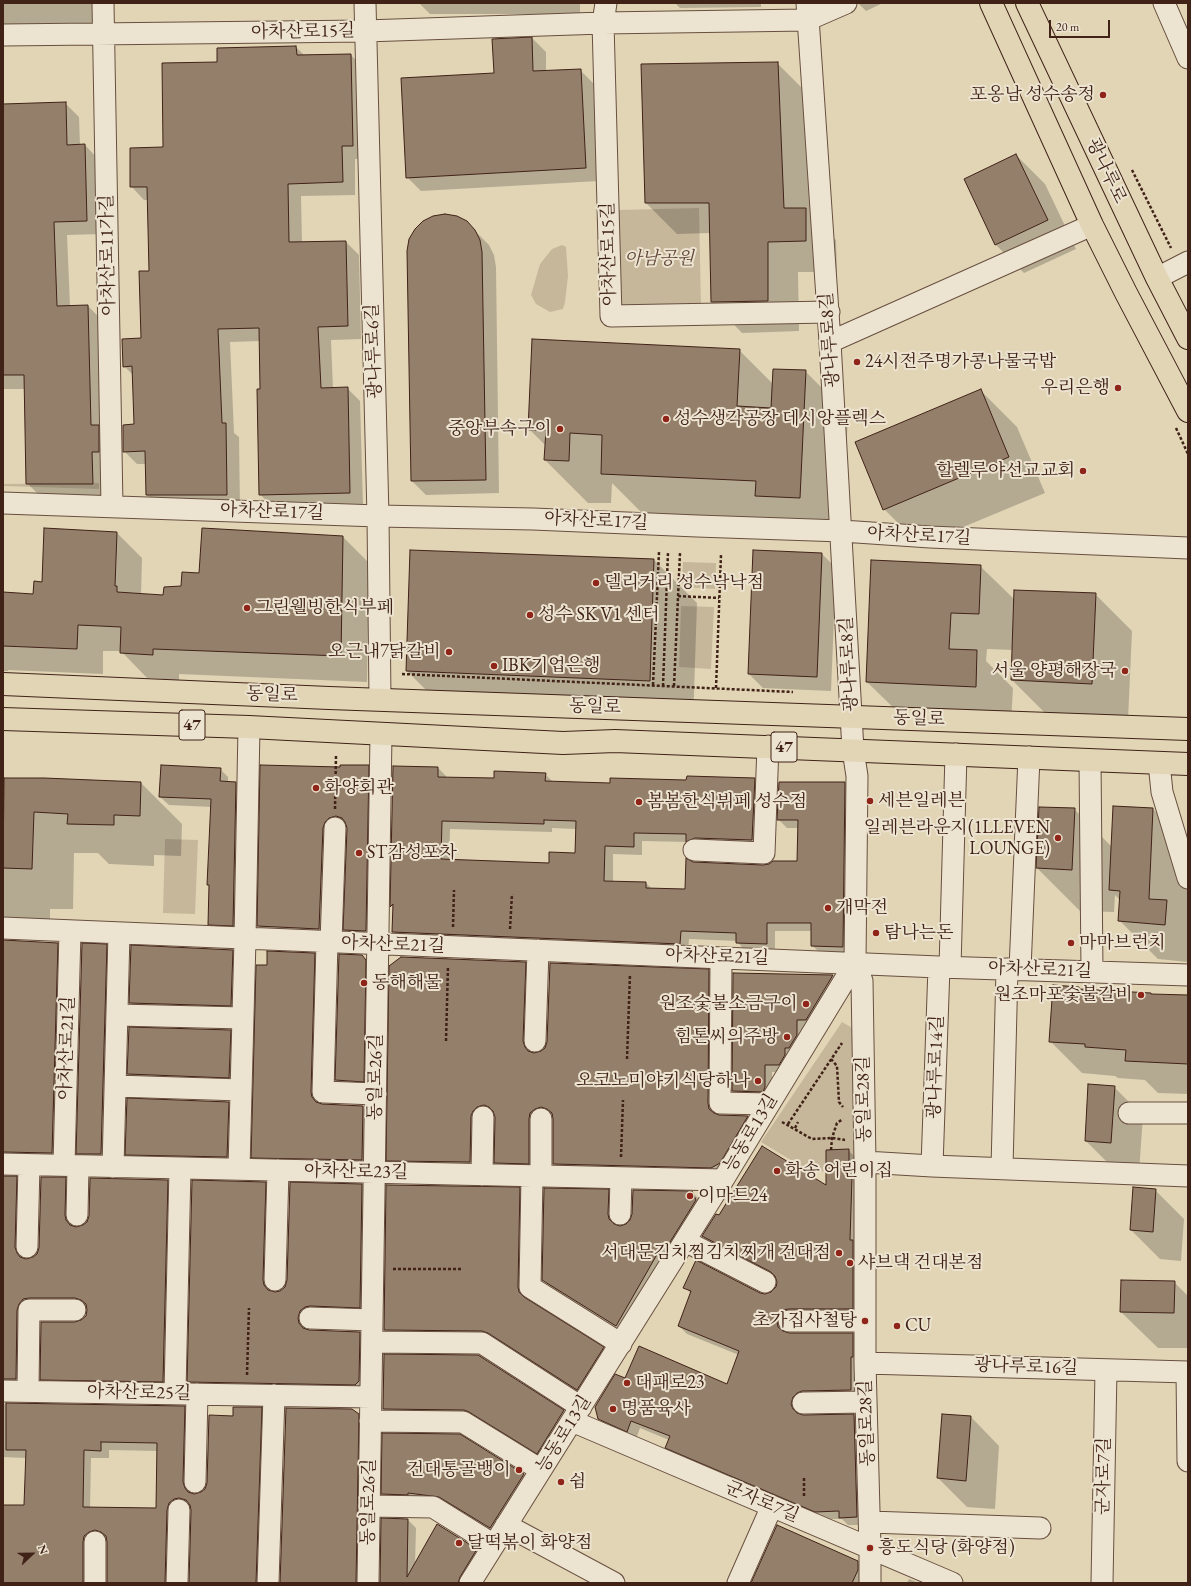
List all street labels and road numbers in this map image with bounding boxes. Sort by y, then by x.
street label: 아차산로15길 [251,20,355,44]
street label: 광나루로 [1082,135,1130,207]
street label: 아차산로11가길 [96,194,120,316]
street label: 아차산로15길 [597,202,621,306]
street label: 광나루로8길 [816,292,844,388]
street label: 광나루로6길 [362,303,386,399]
street label: 아차산로17길 [220,499,324,525]
street label: 아차산로17길 [543,507,649,535]
street label: 아차산로17길 [866,522,972,550]
street label: 광나루로8길 [836,616,862,712]
street label: 동일로 [246,683,298,707]
street label: 동일로 [569,695,621,719]
street label: 동일로 [893,707,945,731]
road number: 47 [179,710,205,740]
road number: 47 [771,732,797,762]
street label: 아차산로21길 [341,932,445,958]
street label: 아차산로21길 [665,944,769,970]
street label: 아차산로21길 [988,957,1092,983]
street label: 아차산로21길 [54,996,80,1100]
street label: 광나루로14길 [923,1015,949,1119]
street label: 동일로26길 [364,1033,388,1121]
street label: 동일로28길 [852,1055,876,1143]
street label: 능동로13길 [719,1090,783,1176]
street label: 아차산로23길 [304,1160,408,1184]
street label: 광나루로16길 [974,1354,1078,1380]
street label: 동일로28길 [855,1379,879,1467]
street label: 아차산로25길 [87,1381,191,1405]
street label: 능동로13길 [532,1391,596,1477]
street label: 군자로7길 [1093,1437,1115,1515]
street label: 동일로26길 [357,1458,381,1546]
street label: 군자로7길 [722,1477,802,1527]

